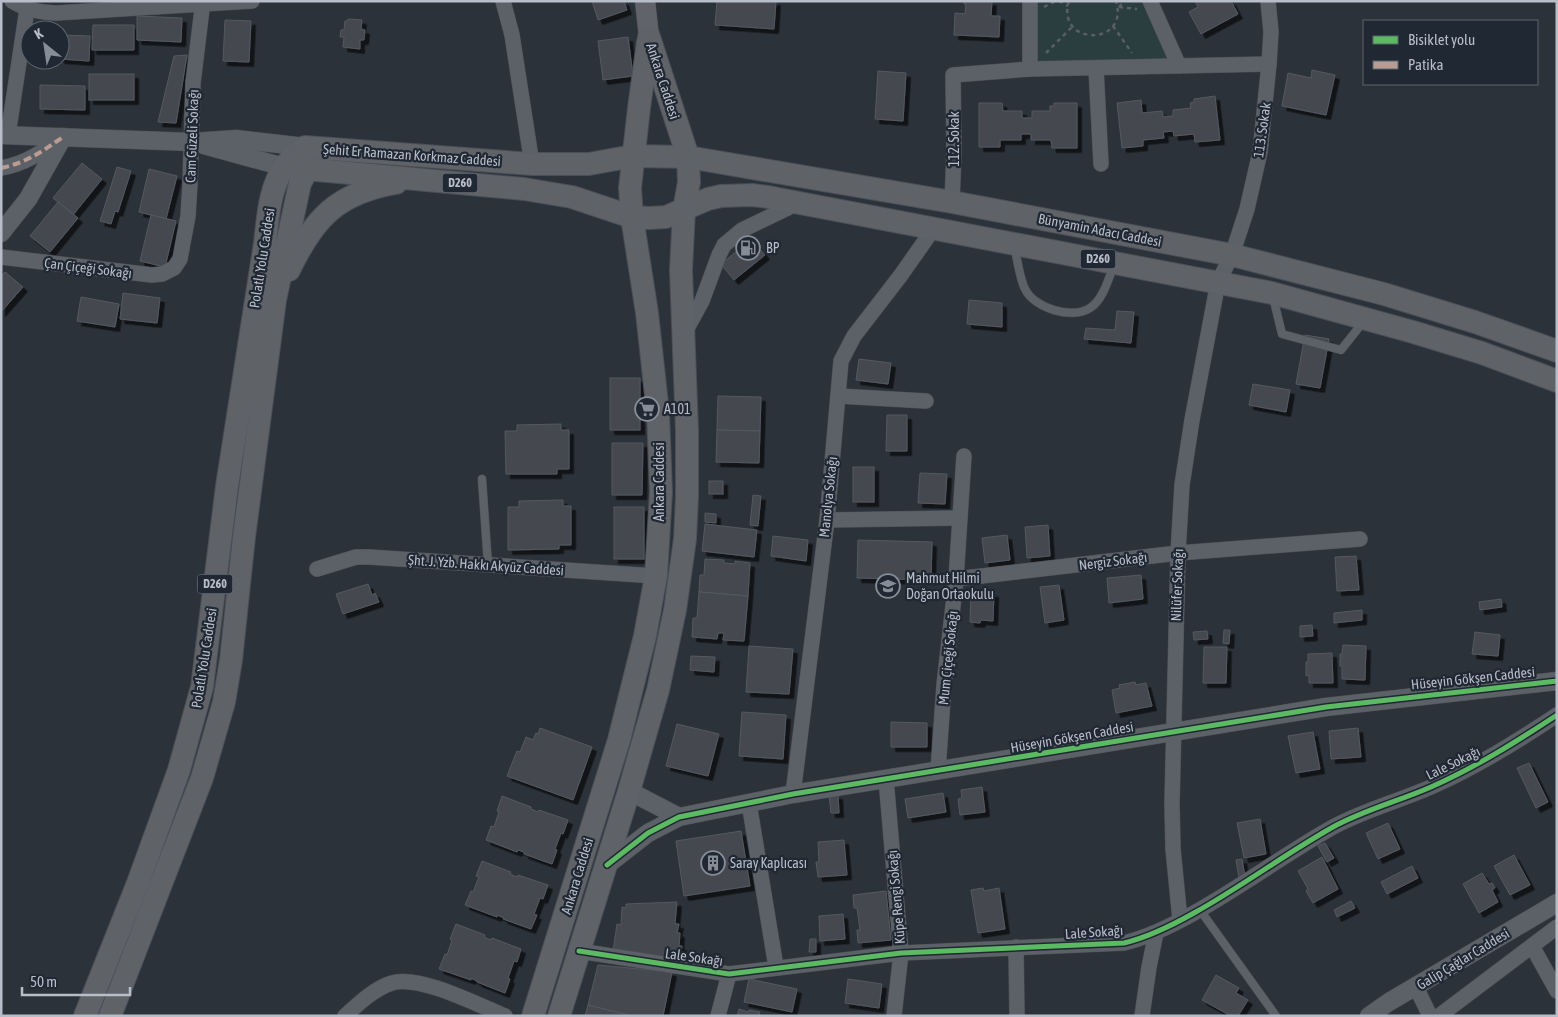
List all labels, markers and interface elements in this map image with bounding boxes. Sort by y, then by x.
north arrow [20,20,70,70]
legend [1363,20,1538,85]
text: K [32,25,46,42]
text: Bisiklet yolu [1408,31,1475,48]
street label: Ankara Caddesi [643,41,683,121]
text: Patika [1408,56,1443,73]
street label: Cam Güzeli Sokağı [182,89,202,183]
street label: 113. Sokak [1250,101,1274,159]
street label: 112. Sokak [946,111,962,167]
street label: Şehit Er Ramazan Korkmaz Caddesi [323,141,501,169]
road number: D260 [442,174,478,192]
street label: Polatlı Yolu Caddesi [246,207,278,309]
street label: Bünyamin Adacı Caddesi [1037,210,1163,250]
fuel station icon: BP [735,235,761,261]
place label: BP [766,240,780,256]
road number: D260 [1080,250,1116,268]
street label: Çan Çiçeği Sokağı [43,255,133,281]
supermarket icon: A101 [634,396,660,422]
place label: A101 [664,401,691,417]
street label: Ankara Caddesi [651,442,667,522]
street label: Manolya Sokağı [816,456,840,538]
street label: Nilüfer Sokağı [1168,548,1186,622]
street label: Nergiz Sokağı [1078,549,1148,573]
street label: Şht. J. Yzb. Hakkı Akyüz Caddesi [408,552,564,578]
place label: Mahmut Hilmi Doğan Ortaokulu [906,570,994,602]
school or university icon: Mahmut Hilmi Doğan Ortaokulu [875,573,901,599]
road number: D260 [198,574,232,594]
street label: Polatlı Yolu Caddesi [188,607,220,709]
street label: Mum Çiçeği Sokağı [935,610,961,706]
street label: Hüseyin Gökşen Caddesi [1410,664,1536,692]
street label: Hüseyin Gökşen Caddesi [1009,718,1135,756]
street label: Lale Sokağı [1423,743,1483,783]
street label: Ankara Caddesi [558,836,596,916]
street label: Küpe Rengi Sokağı [884,849,908,945]
building icon: Saray Kaplıcası [700,850,726,876]
place label: Saray Kaplıcası [730,855,807,871]
street label: Lale Sokağı [1064,922,1124,942]
street label: Galip Çağlar Caddesi [1414,925,1512,993]
street label: Lale Sokağı [664,945,724,969]
scale bar [22,964,130,996]
text: 50 m [30,973,57,990]

